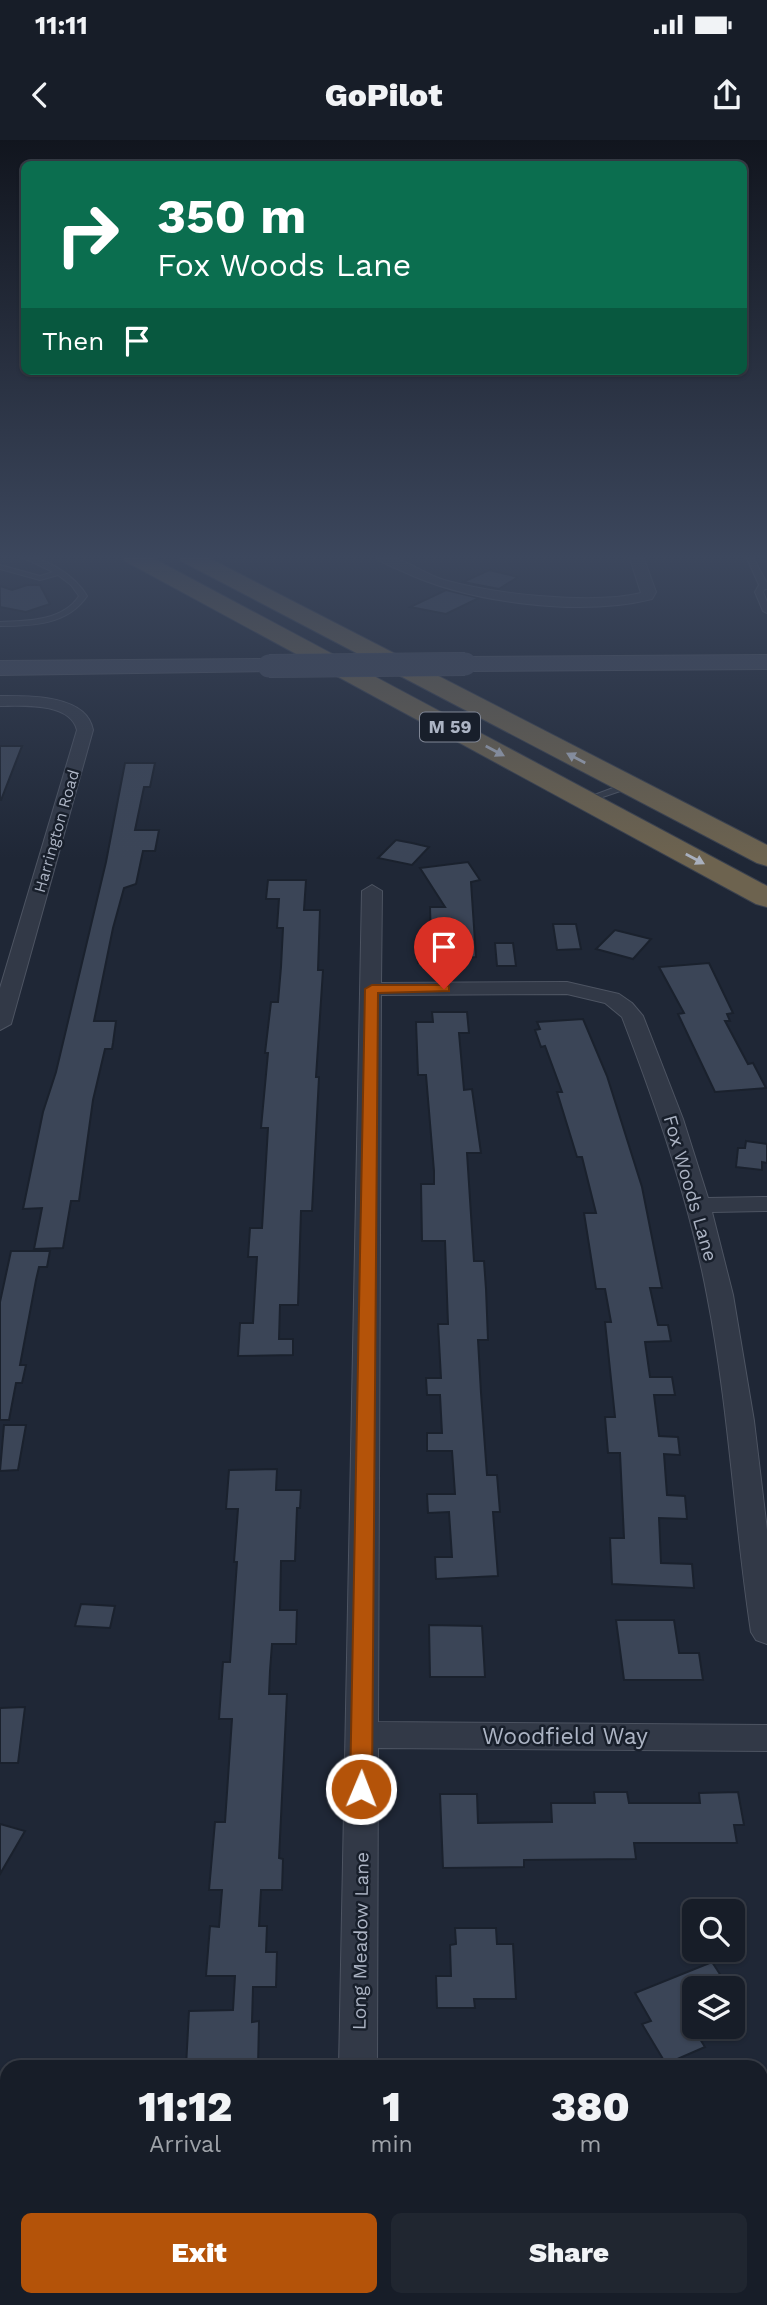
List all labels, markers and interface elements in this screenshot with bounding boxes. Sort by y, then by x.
text: 11:11 [35,10,88,40]
icon: back [21,76,59,114]
text: GoPilot [325,76,442,114]
icon: share [708,76,746,114]
text: 350 m [157,187,306,245]
icon: right [42,189,133,280]
text: Fox Woods Lane [157,246,411,284]
icon: arrive [118,322,156,360]
text: Then [42,326,104,356]
road number: M 59 [420,712,480,742]
one-way arrow [485,745,505,757]
one-way arrow [566,752,586,763]
street label: Harrington Road [30,767,83,895]
one-way arrow [685,853,705,865]
pin [414,917,474,989]
icon: arrive [425,928,463,966]
street label: Fox Woods Lane [659,1112,722,1264]
street label: Woodfield Way [482,1723,648,1750]
position arrow [324,1752,398,1826]
street label: Long Meadow Lane [347,1852,374,2030]
map controls [682,1899,745,2039]
button: search [682,1899,745,1962]
button: layers [682,1976,745,2039]
text: 11:12 [138,2082,232,2131]
text: 1 [382,2082,401,2131]
text: 380 [551,2082,630,2131]
text: Arrival [149,2131,221,2158]
text: min [371,2131,413,2158]
text: m [579,2131,601,2158]
button: Exit [21,2213,377,2293]
button: Share [391,2213,747,2293]

